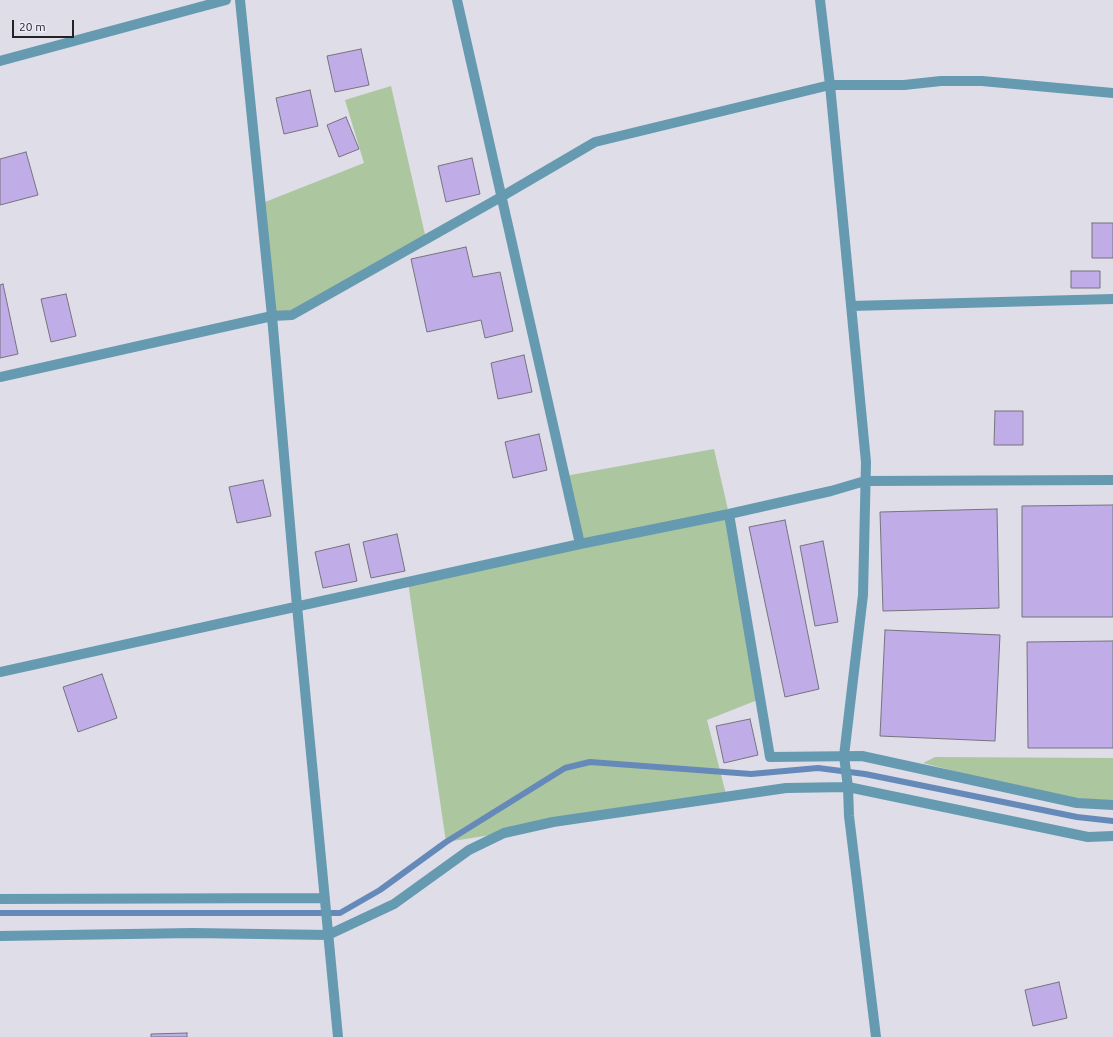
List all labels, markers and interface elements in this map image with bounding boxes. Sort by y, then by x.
scale bar [14,12,76,38]
text: 20 m [19,20,46,33]

